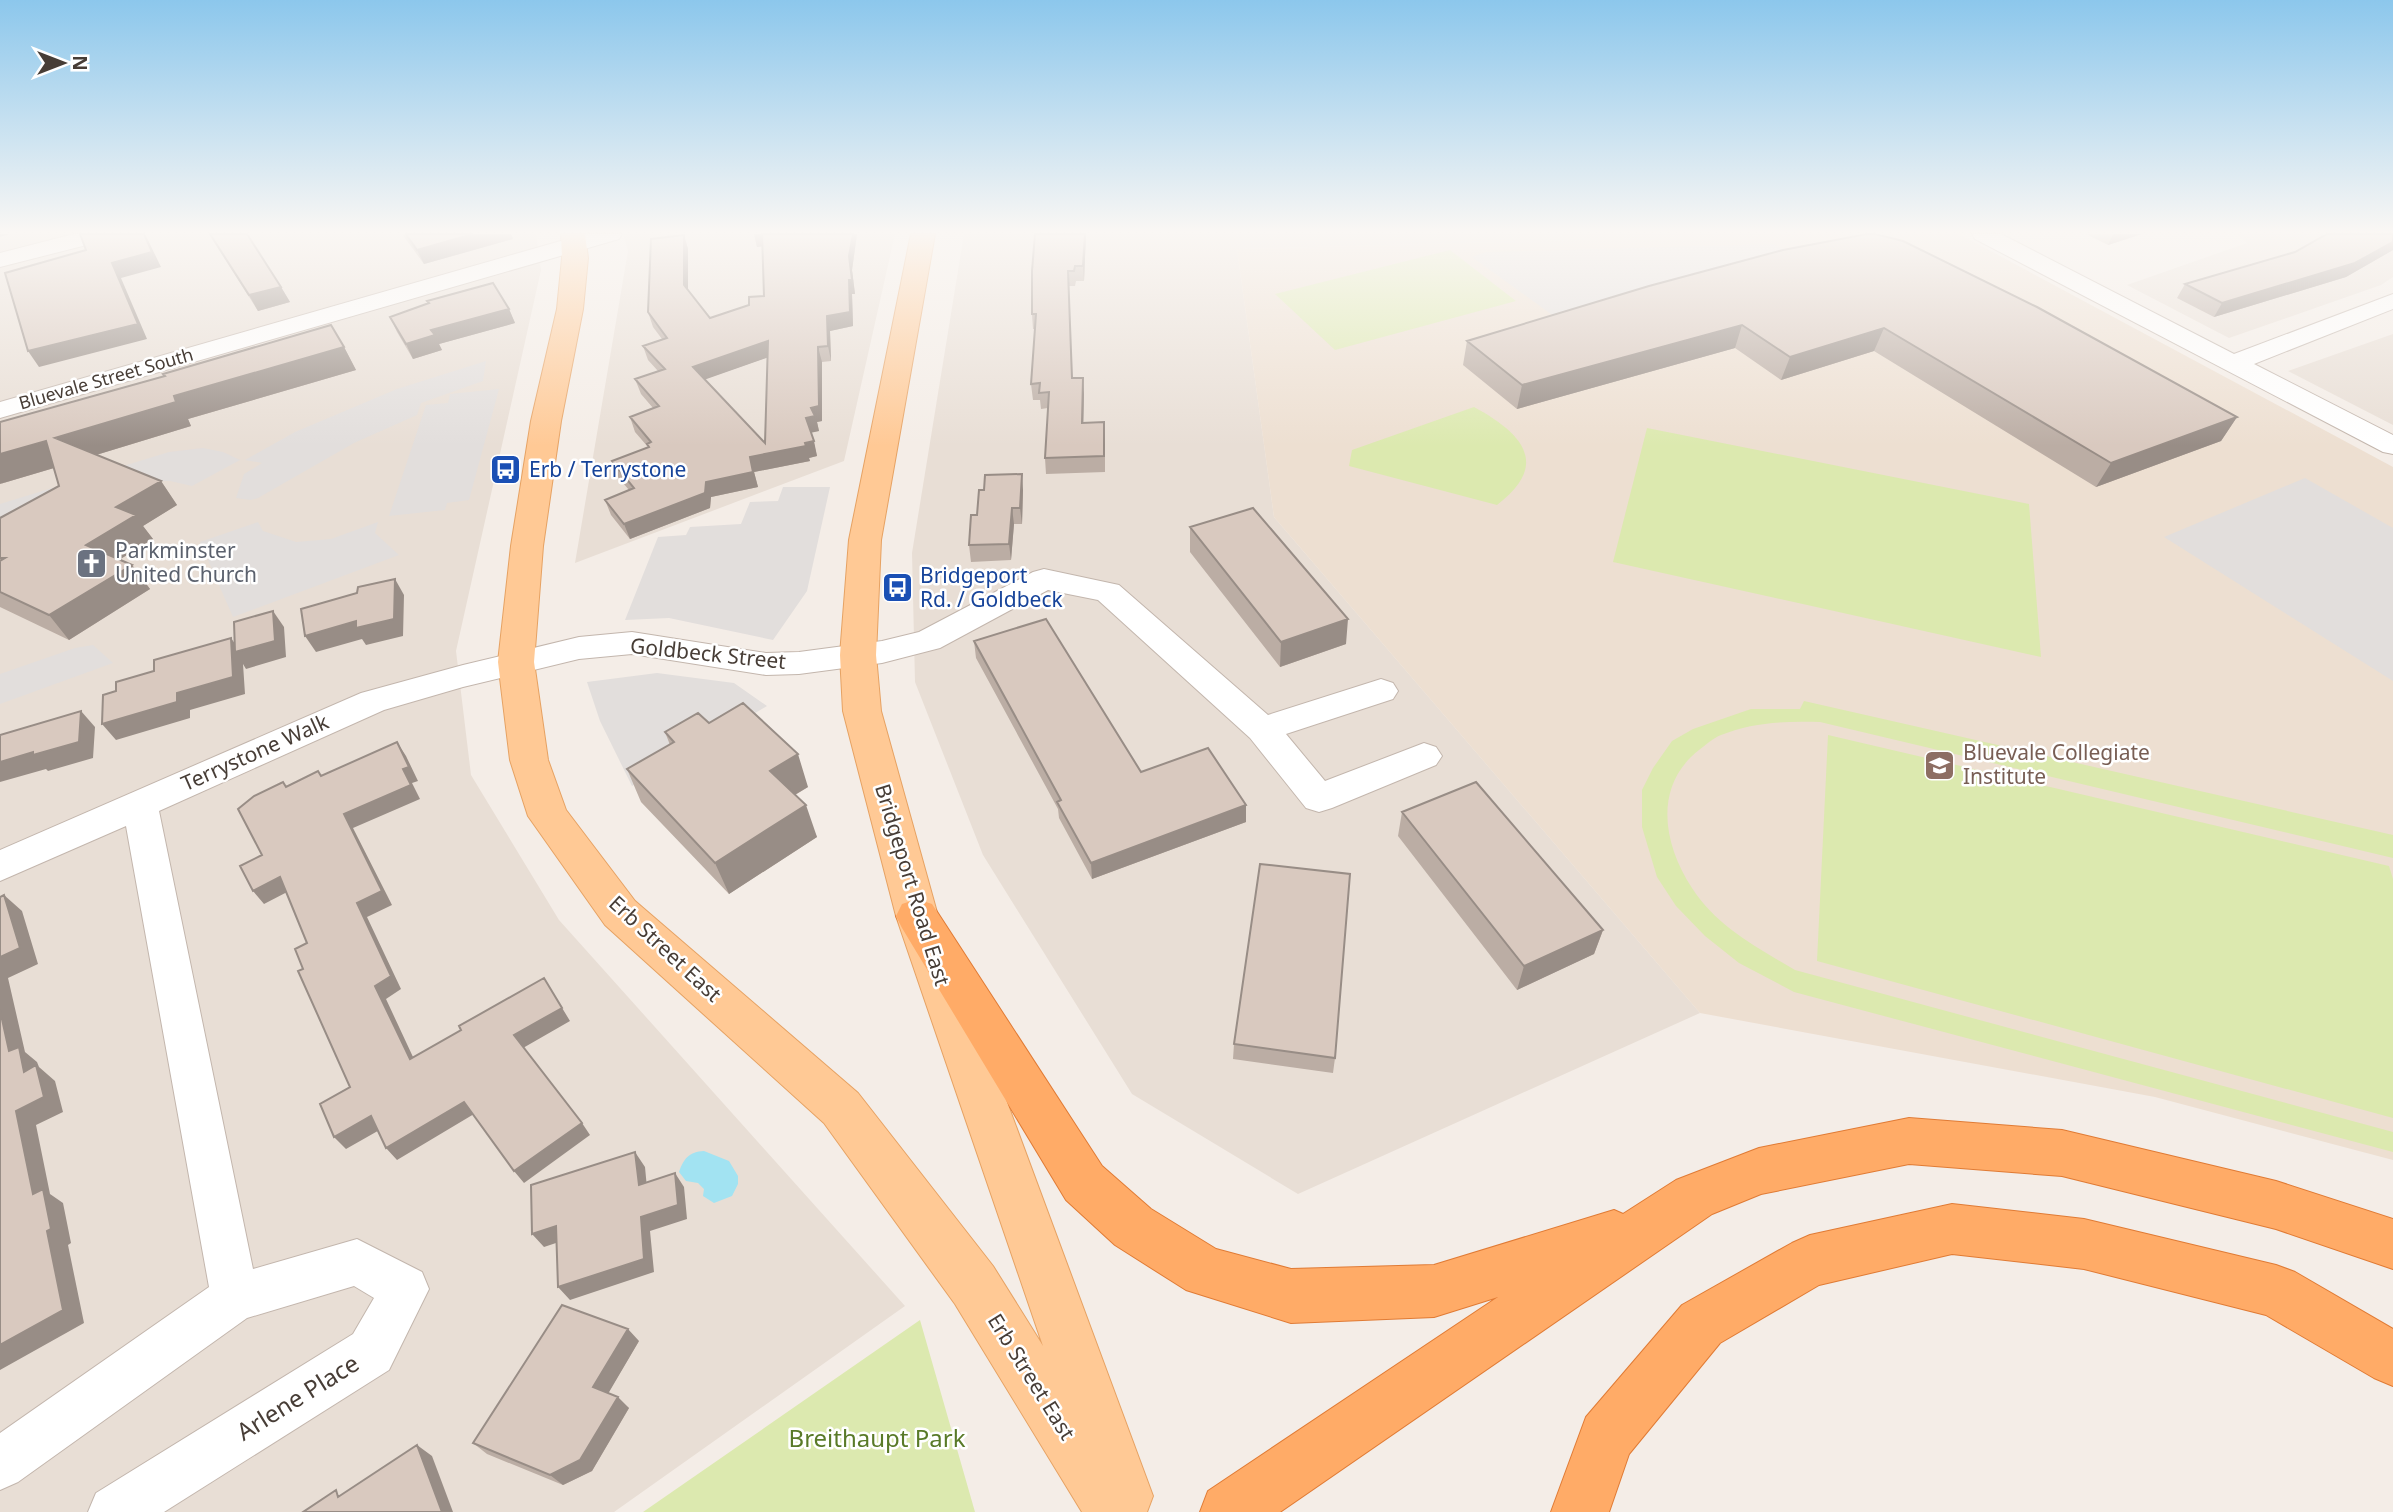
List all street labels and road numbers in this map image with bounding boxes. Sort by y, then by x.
street label: Bluevale Street South [16,342,196,414]
street label: Goldbeck Street [629,631,788,675]
street label: Terrystone Walk [177,707,333,797]
street label: Bridgeport Road East [869,780,957,989]
street label: Erb Street East [604,889,728,1008]
street label: Erb Street East [982,1308,1082,1445]
street label: Arlene Place [230,1346,365,1448]

